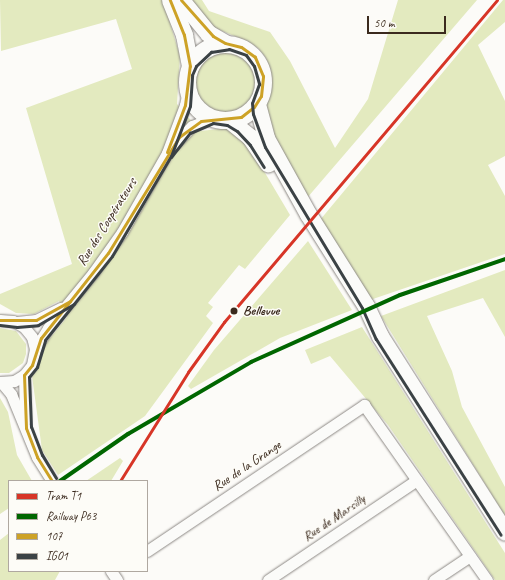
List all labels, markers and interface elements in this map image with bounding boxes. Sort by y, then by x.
scale bar [369,8,448,34]
text: 50 m [374,15,394,31]
street label: Rue des Coopérateurs [73,175,141,269]
place label: Bellevue [243,303,279,319]
marker: Bellevue [228,305,240,317]
street label: Rue de la Grange [209,437,285,495]
legend [8,480,148,572]
text: Tram T1 [46,488,81,504]
street label: Rue de Marsilly [300,491,368,545]
text: Railway P63 [46,508,96,524]
text: 107 [46,528,62,544]
text: IGO1 [46,548,68,564]

